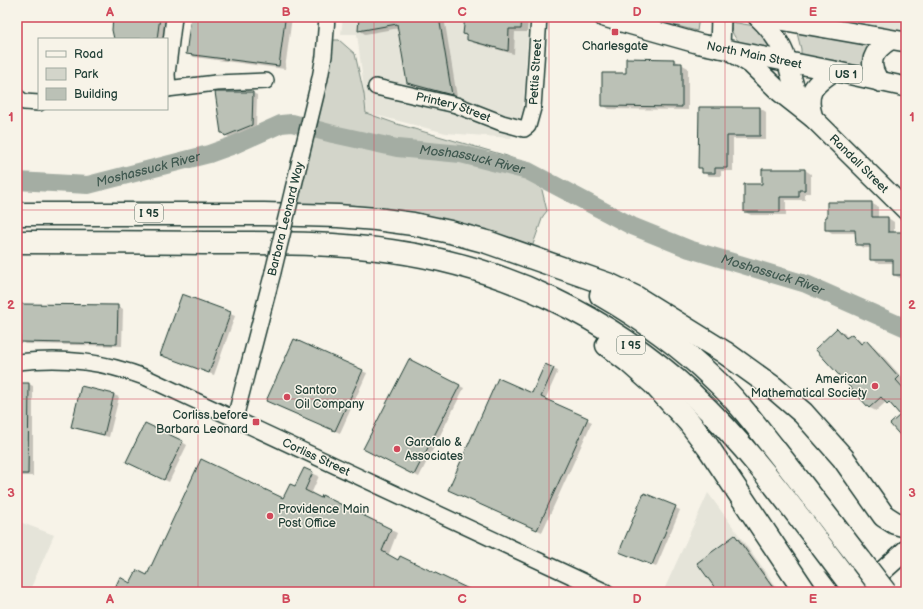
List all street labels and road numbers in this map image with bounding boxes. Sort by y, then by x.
street label: Pettis Street [526,38,545,106]
street label: North Main Street [705,38,803,72]
road number: US 1 [830,65,862,83]
street label: Printery Street [415,89,493,125]
street label: Randall Street [826,131,892,196]
street label: Barbara Leonard Way [265,160,308,278]
road number: I 95 [135,204,163,222]
road number: I 95 [617,336,645,354]
street label: Corliss Street [280,435,353,479]

